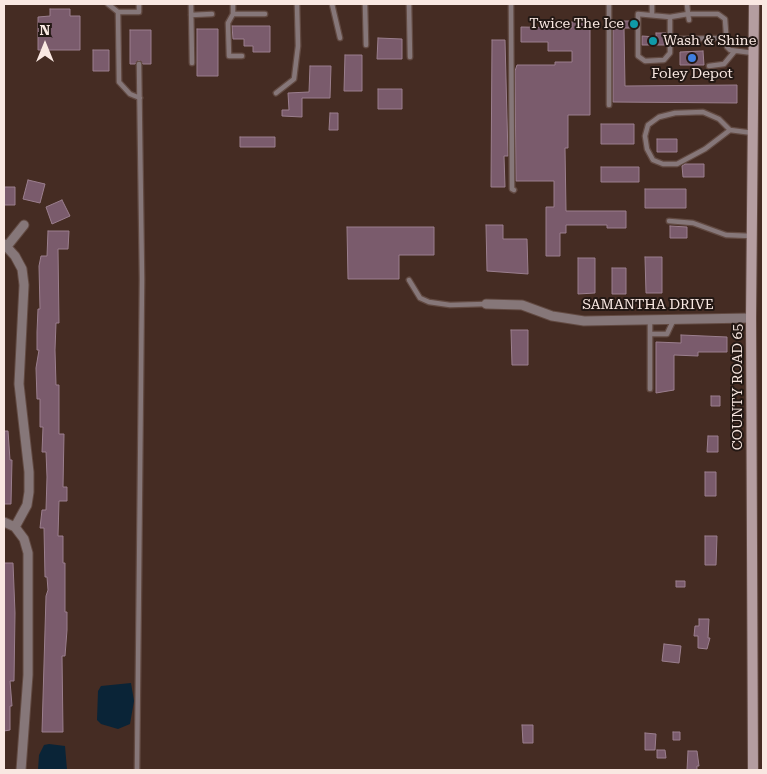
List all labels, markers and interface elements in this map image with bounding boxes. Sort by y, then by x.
place label: Twice The Ice [529,16,624,32]
marker: Twice The Ice [628,18,640,30]
north arrow [20,20,70,70]
text: N [40,22,50,38]
place label: Wash & Shine [663,33,756,49]
marker: Wash & Shine [647,35,659,47]
marker: Foley Depot [686,52,698,64]
place label: Foley Depot [651,66,733,82]
street label: SAMANTHA DRIVE [582,297,714,313]
street label: COUNTY ROAD 65 [730,324,746,450]

